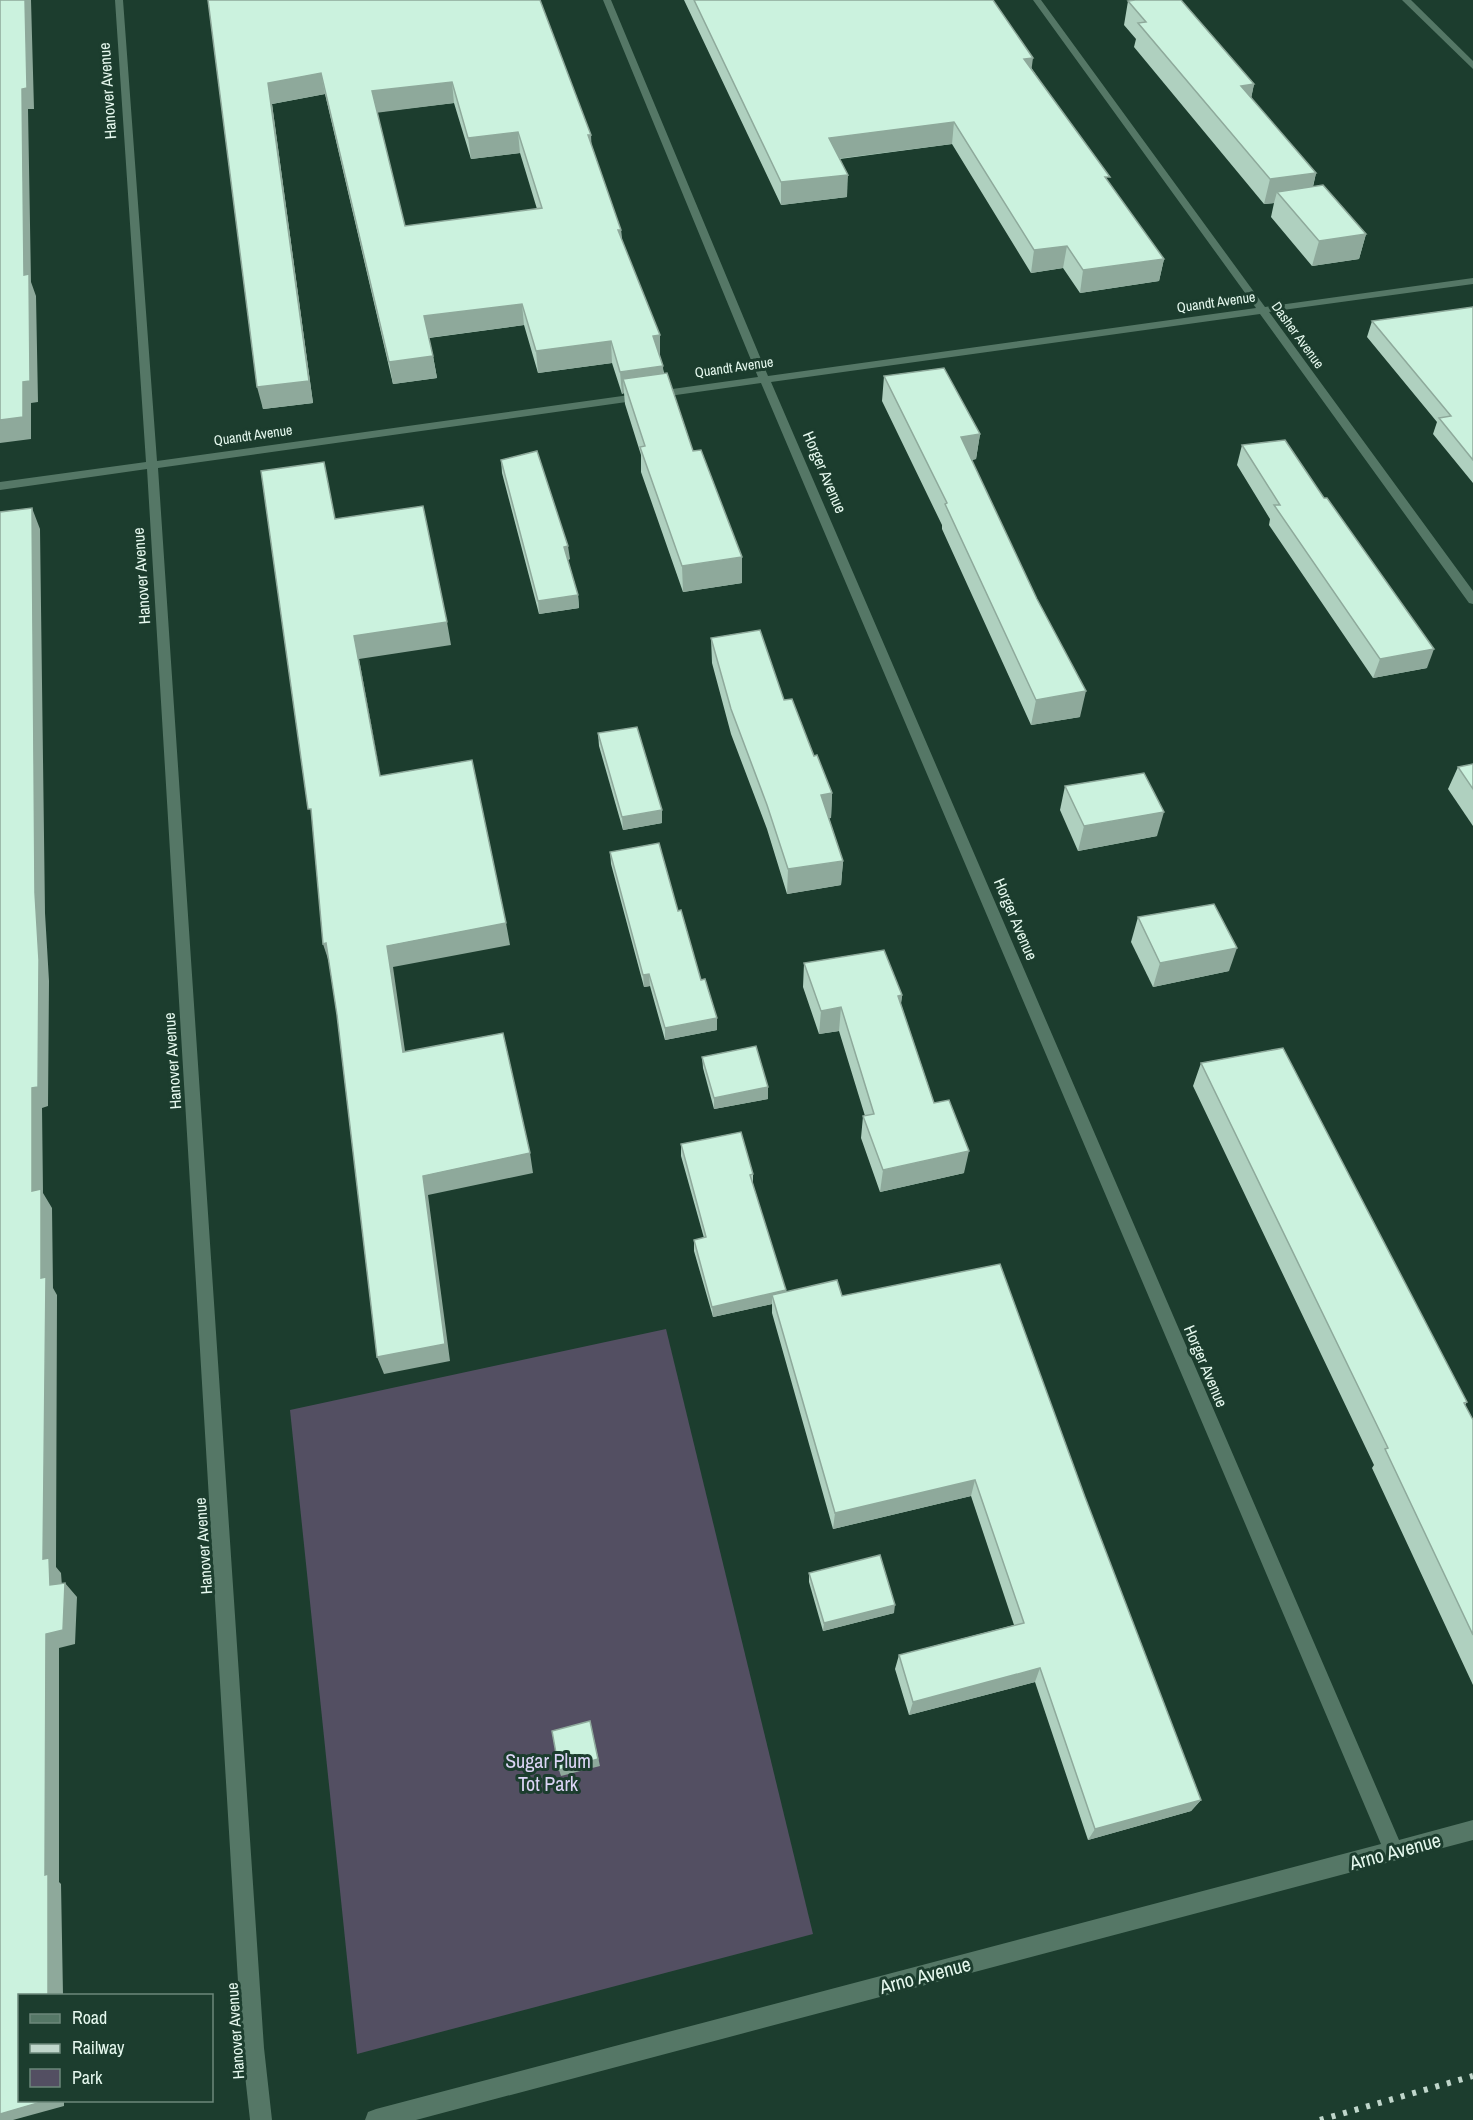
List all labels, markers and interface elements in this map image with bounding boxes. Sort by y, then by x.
street label: Hanover Avenue [93,42,121,140]
street label: Quandt Avenue [1176,288,1256,316]
street label: Dasher Avenue [1268,298,1328,372]
street label: Quandt Avenue [694,353,774,381]
street label: Quandt Avenue [213,421,293,449]
street label: Horger Avenue [798,428,852,516]
street label: Hanover Avenue [127,527,155,625]
street label: Horger Avenue [989,875,1043,963]
street label: Hanover Avenue [158,1012,186,1110]
street label: Horger Avenue [1179,1322,1233,1410]
street label: Hanover Avenue [189,1497,217,1595]
park label: Sugar Plum Tot Park [505,1747,591,1797]
street label: Arno Avenue [1345,1826,1444,1876]
street label: Arno Avenue [875,1950,974,2000]
street label: Hanover Avenue [221,1982,249,2080]
legend [18,1994,213,2102]
text: Road [72,2005,107,2030]
text: Railway [72,2035,125,2060]
text: Park [72,2065,103,2090]

